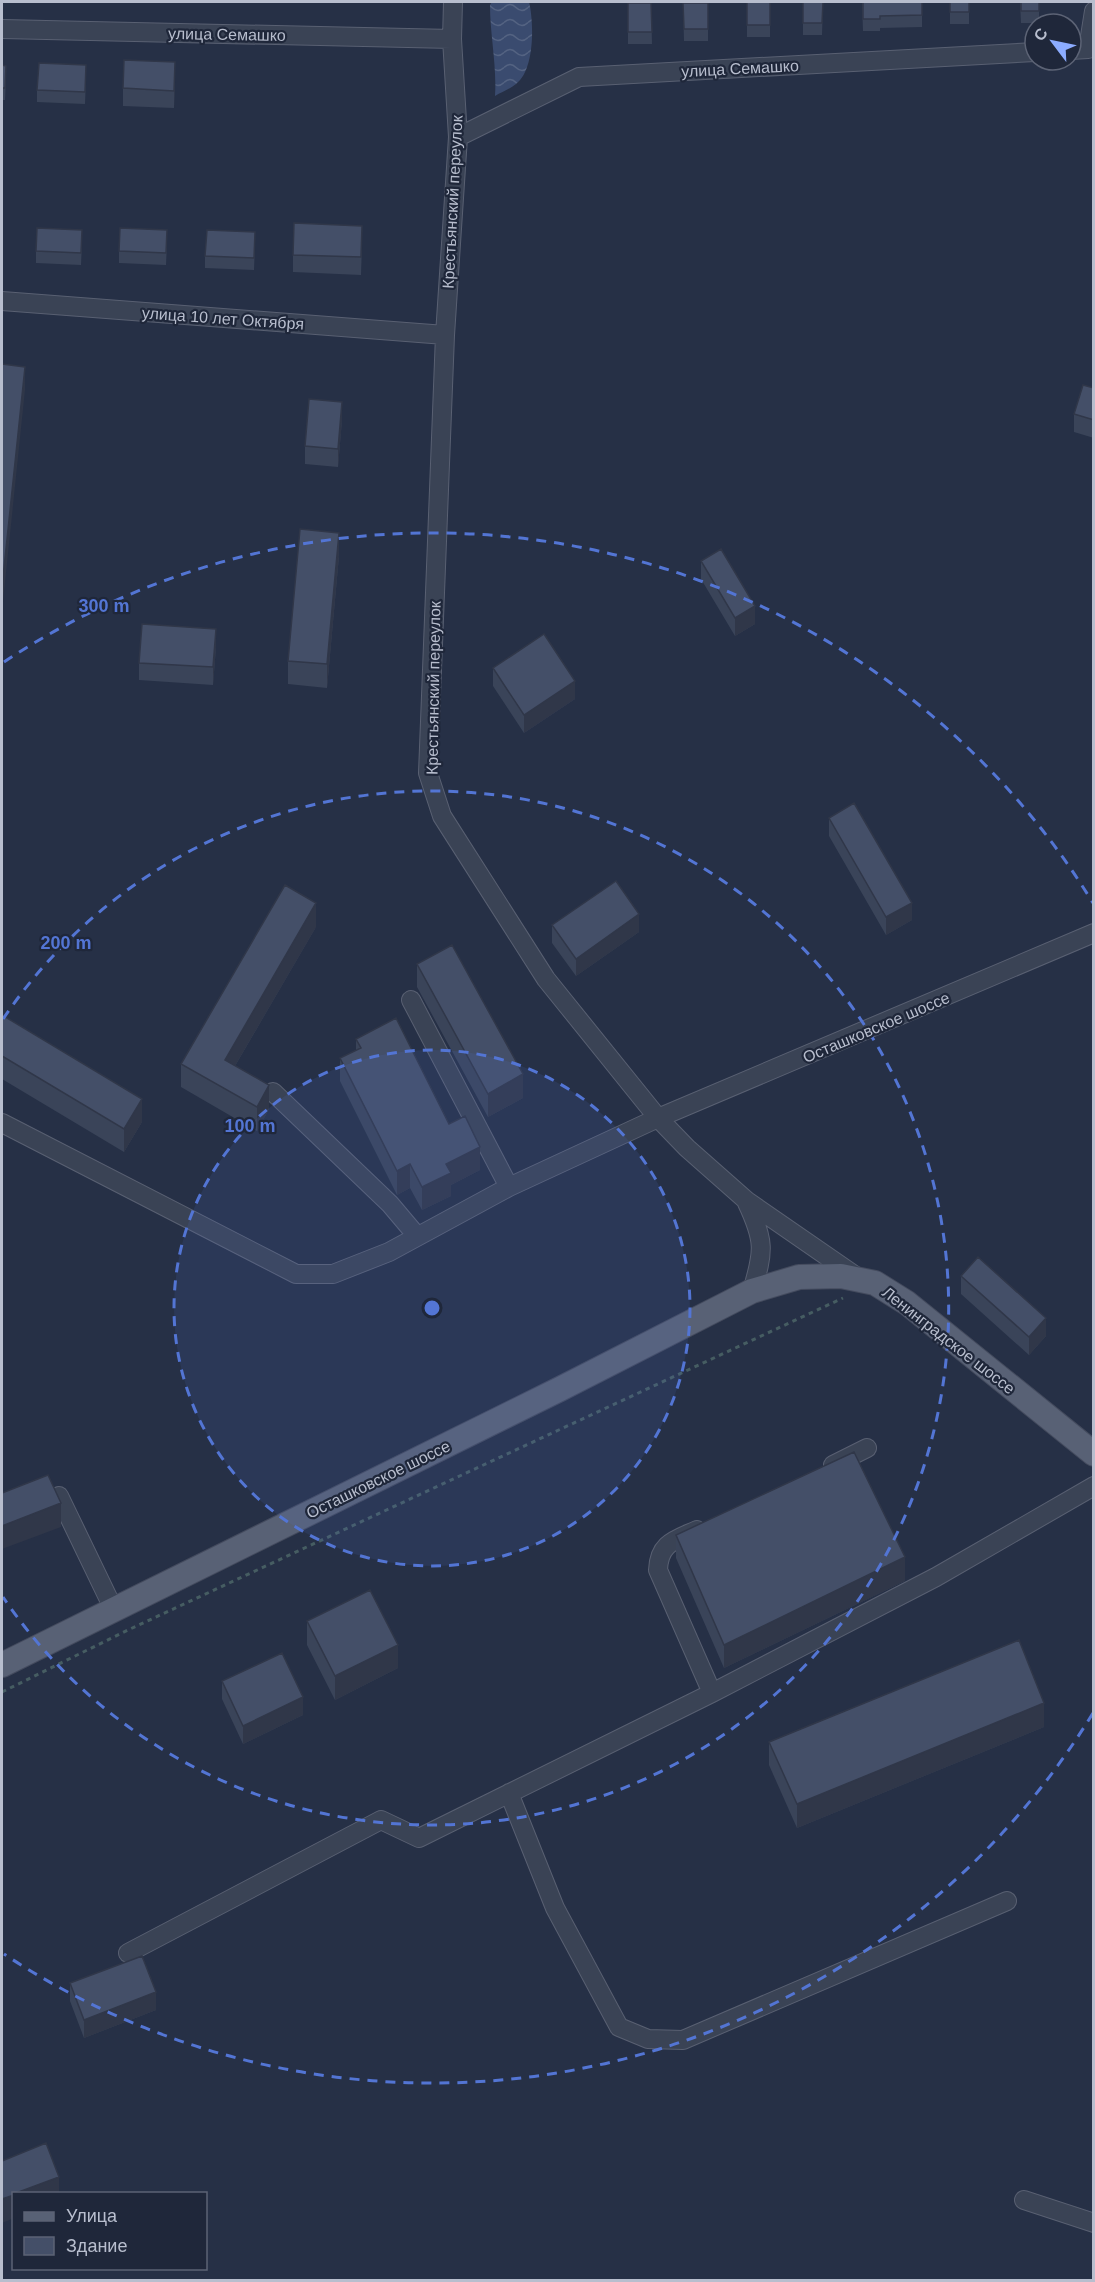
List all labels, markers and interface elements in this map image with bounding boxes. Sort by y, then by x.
north arrow [1023,12,1083,72]
street label: улица Семашко [168,25,286,44]
text: С [1030,25,1051,44]
street label: улица Семашко [681,57,799,80]
street label: Крестьянский переулок [439,114,466,289]
street label: улица 10 лет Октября [141,304,305,333]
text: 300 m [78,596,130,616]
street label: Крестьянский переулок [423,600,444,775]
text: 200 m [40,933,92,953]
street label: Осташковское шоссе [800,989,952,1066]
text: 100 m [224,1116,276,1136]
street label: Ленинградское шоссе [879,1284,1018,1397]
centre of rings [422,1298,442,1318]
street label: Осташковское шоссе [304,1437,453,1522]
legend [12,2192,207,2270]
text: Улица [66,2206,118,2226]
text: Здание [66,2236,127,2256]

